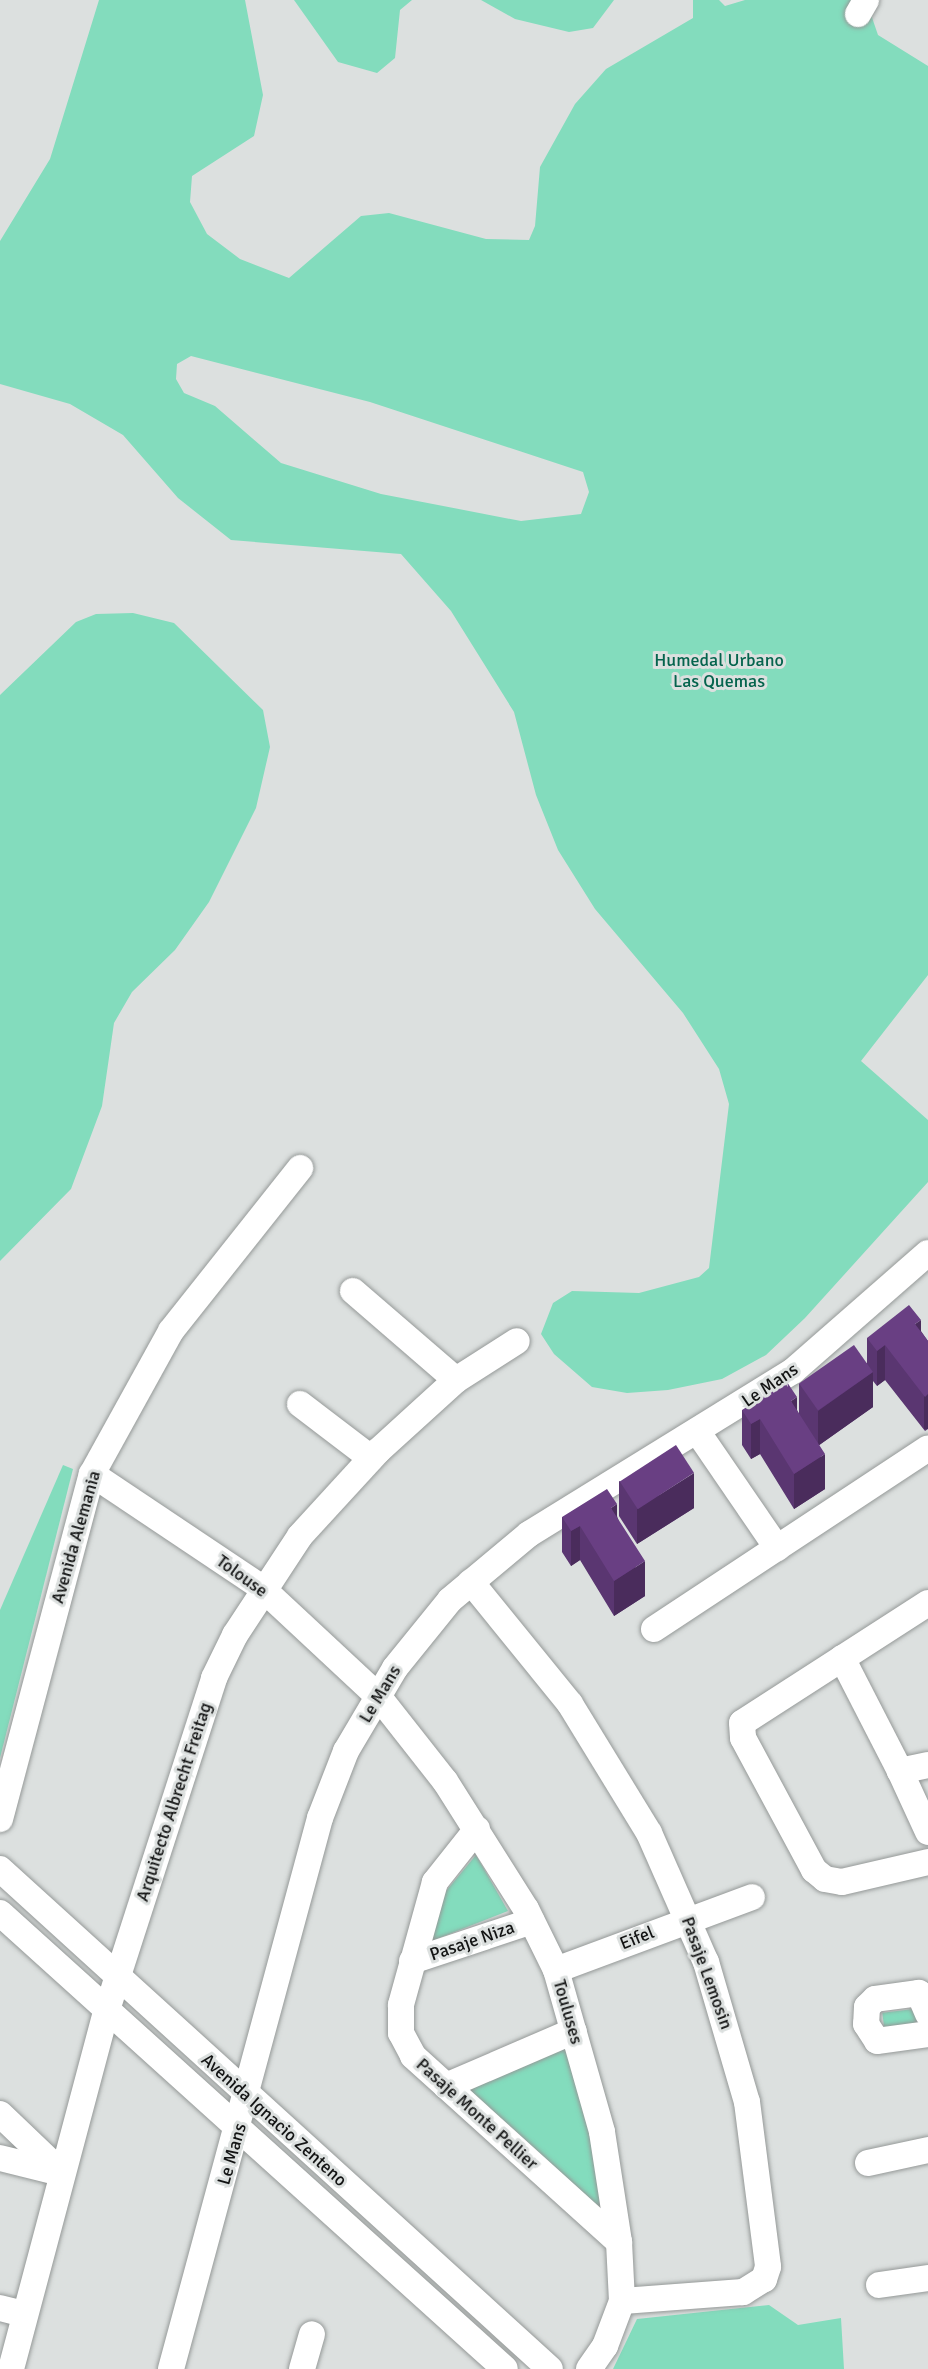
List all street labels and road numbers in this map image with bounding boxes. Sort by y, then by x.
street label: Le Mans [738,1358,802,1412]
street label: Avenida Alemania [47,1468,105,1606]
street label: Tolouse [212,1550,272,1602]
street label: Le Mans [354,1661,406,1727]
street label: Arquitecto Albrecht Freitag [132,1700,216,1904]
street label: Pasaje Lemosin [677,1914,737,2032]
street label: Pasaje Niza [427,1916,517,1966]
street label: Eifel [617,1921,657,1955]
street label: Touluses [548,1977,588,2047]
street label: Avenida Ignacio Zenteno [197,2049,351,2191]
street label: Pasaje Monte Pellier [412,2054,542,2174]
street label: Le Mans [213,2121,251,2187]

